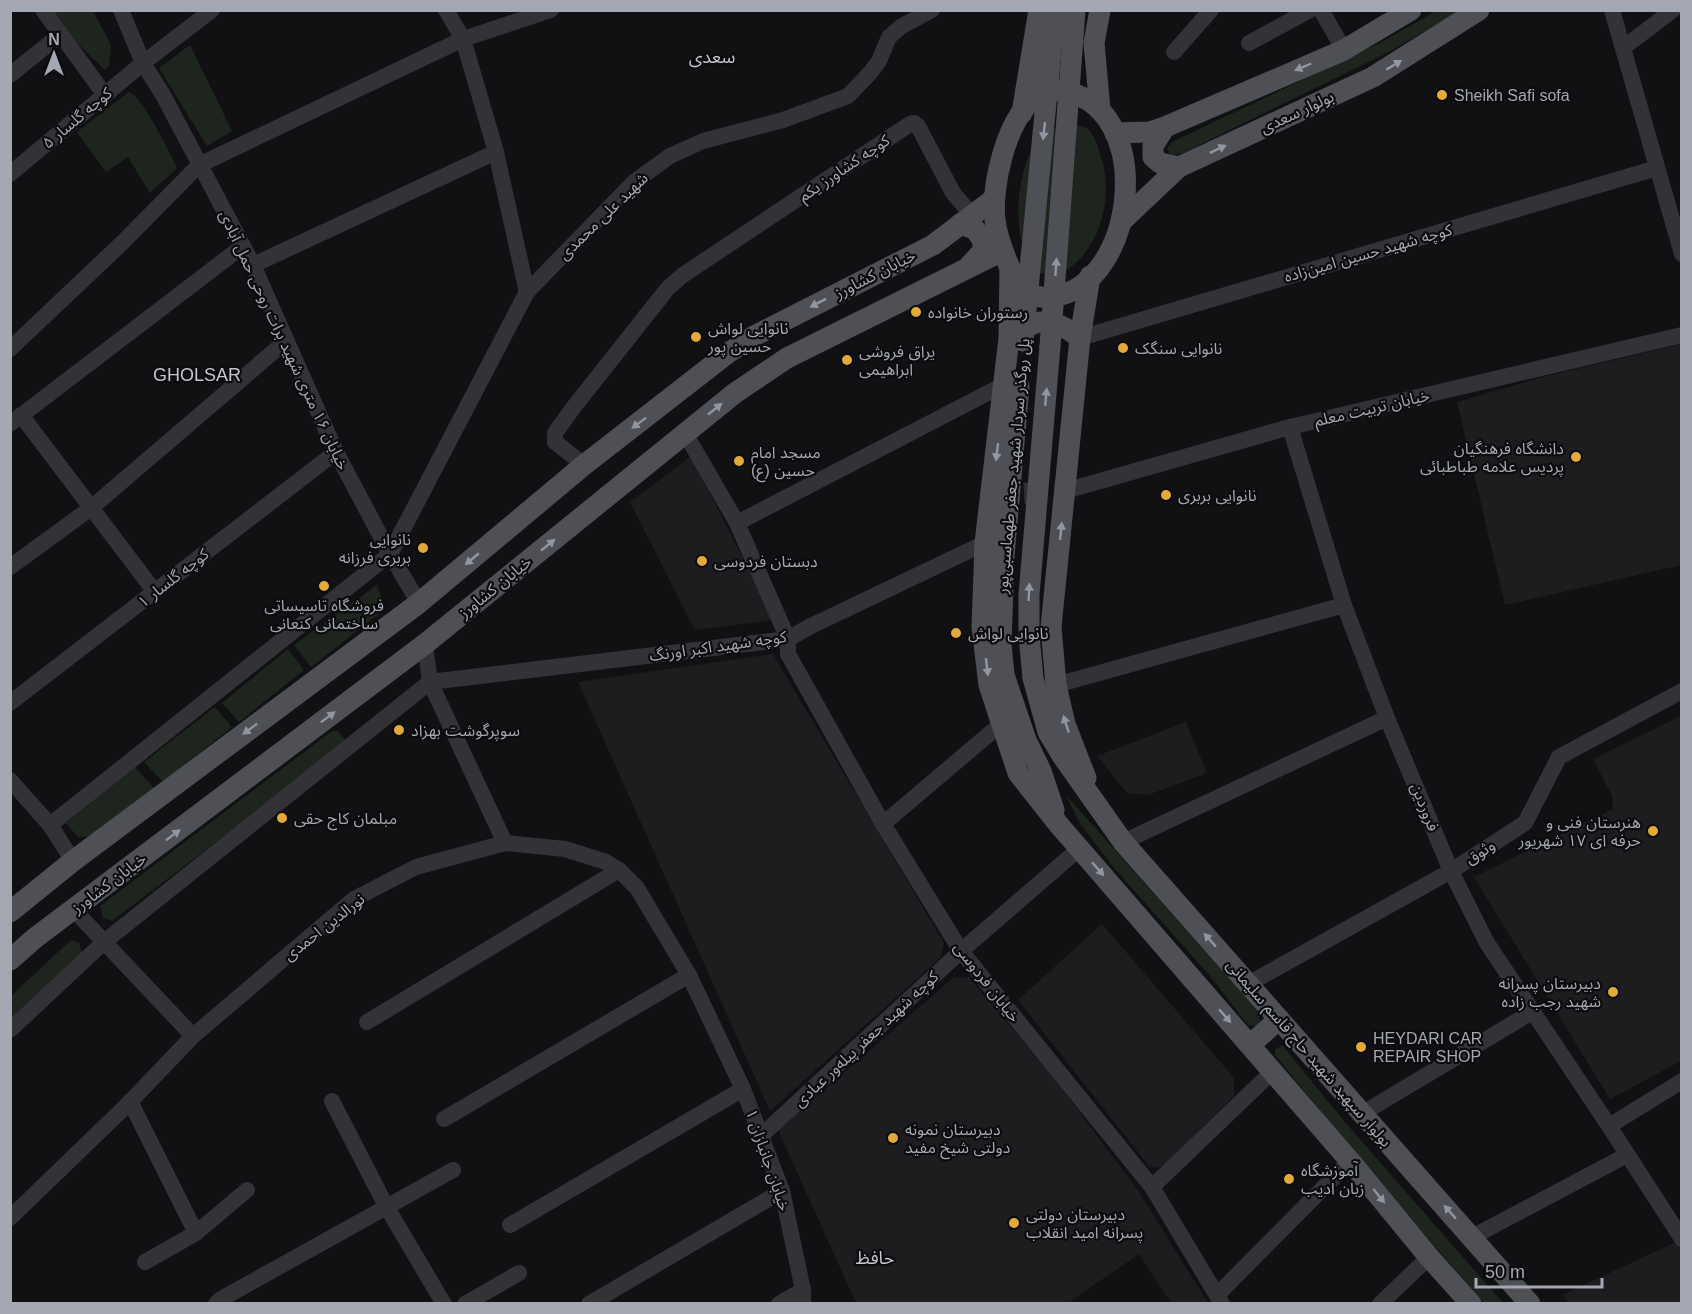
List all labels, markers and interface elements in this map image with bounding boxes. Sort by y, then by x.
north arrow [24,24,84,84]
text: N [48,31,60,48]
district label: سعدی [689,47,735,68]
one-way arrow [1386,59,1402,70]
one-way arrow [1295,63,1312,72]
street label: کوچه گلسار ۵ [39,84,117,153]
place label: Sheikh Safi sofa [1454,87,1570,104]
street label: بولوار سعدی [1257,88,1337,137]
marker: Sheikh Safi sofa [1435,88,1449,102]
one-way arrow [1039,122,1048,141]
street label: کوچه کشاورز یکم [795,131,895,208]
one-way arrow [1210,144,1227,153]
street label: شهید علی محمدی [555,169,652,264]
street label: خیابان ۱۶ متری شهید برات روحی حمل آبادی [215,208,352,473]
street label: کوچه شهید حسین امین‌زاده [1282,221,1455,287]
street label: خیابان کشاورز [831,246,919,303]
one-way arrow [1052,257,1061,276]
one-way arrow [809,298,827,308]
place label: رستوران خانواده [928,304,1028,322]
marker: رستوران خانواده [909,305,923,319]
place label: نانوایی لواش حسین پور [707,320,789,357]
marker: نانوایی لواش حسین پور [689,330,703,344]
street label: پل روگذر سردار شهید جعفر طهماسبی‌پور [993,338,1035,596]
place label: نانوایی سنگک [1135,340,1222,358]
marker: نانوایی سنگک [1116,341,1130,355]
place label: یراق فروشی ابراهیمی [859,343,935,379]
marker: یراق فروشی ابراهیمی [840,353,854,367]
district label: GHOLSAR [153,365,241,385]
street label: خیابان تربیت معلم [1313,386,1432,433]
one-way arrow [1041,388,1051,407]
one-way arrow [708,403,723,415]
one-way arrow [632,417,647,429]
place label: دانشگاه فرهنگیان پردیس علامه طباطبائی [1420,440,1564,477]
one-way arrow [992,442,1002,461]
place label: مسجد امام حسین (ع) [751,444,821,483]
marker: دانشگاه فرهنگیان پردیس علامه طباطبائی [1569,450,1583,464]
marker: مسجد امام حسین (ع) [732,454,746,468]
place label: نانوایی بربری [1178,487,1257,505]
marker: نانوایی بربری [1159,488,1173,502]
one-way arrow [1056,521,1066,540]
place label: نانوایی بربری فرزانه [339,531,411,567]
one-way arrow [540,539,555,551]
marker: نانوایی بربری فرزانه [416,541,430,555]
street label: کوچه گلسار ۱ [134,545,213,612]
one-way arrow [465,552,480,565]
street label: خیابان کشاورز [455,553,535,623]
place label: دبستان فردوسی [714,553,818,571]
marker: دبستان فردوسی [695,554,709,568]
marker: فروشگاه تاسیساتی ساختمانی کنعانی [317,579,331,593]
one-way arrow [1025,582,1034,601]
place label: فروشگاه تاسیساتی ساختمانی کنعانی [264,597,384,633]
place label: نانوایی لواش [968,625,1049,643]
marker: نانوایی لواش [949,626,963,640]
street label: کوچه شهید اکبر اورنگ [648,628,788,666]
one-way arrow [982,657,992,676]
one-way arrow [320,711,336,723]
one-way arrow [1061,715,1070,733]
place label: سوپرگوشت بهزاد [411,722,520,741]
one-way arrow [243,723,259,735]
marker: سوپرگوشت بهزاد [392,723,406,737]
street label: فروردین [1407,781,1442,834]
place label: مبلمان کاج حقی [294,810,397,831]
marker: مبلمان کاج حقی [275,811,289,825]
place label: هنرستان فنی و حرفه ای ۱۷ شهریور [1517,814,1641,850]
marker: هنرستان فنی و حرفه ای ۱۷ شهریور [1646,824,1660,838]
one-way arrow [165,829,181,841]
street label: وثوق [1462,836,1499,869]
street label: خیابان کشاورز [68,850,150,918]
one-way arrow [1091,861,1104,876]
street label: نورالدین احمدی [280,890,368,965]
one-way arrow [1204,933,1217,948]
street label: خیابان فردوسی [950,939,1023,1026]
street label: بولوار سپهبد شهید حاج قاسم سلیمانی [1220,956,1395,1153]
street label: کوچه شهید جعفر پیله‌ور عبادی [790,968,943,1112]
place label: دبیرستان پسرانه شهید رجب زاده [1498,975,1601,1011]
marker: دبیرستان پسرانه شهید رجب زاده [1606,985,1620,999]
one-way arrow [1218,1008,1231,1023]
place label: HEYDARI CAR REPAIR SHOP [1373,1030,1482,1065]
marker: HEYDARI CAR REPAIR SHOP [1354,1040,1368,1054]
street label: خیابان جانبازان ۱ [742,1107,793,1214]
place label: دبیرستان نمونه دولتی شیخ مفید [905,1121,1010,1160]
marker: دبیرستان نمونه دولتی شیخ مفید [886,1131,900,1145]
place label: آموزشگاه زبان ادیب [1301,1161,1364,1198]
marker: آموزشگاه زبان ادیب [1282,1172,1296,1186]
one-way arrow [1372,1188,1385,1203]
one-way arrow [1444,1205,1457,1220]
place label: دبیرستان دولتی پسرانه امید انقلاب [1026,1206,1143,1243]
marker: دبیرستان دولتی پسرانه امید انقلاب [1007,1216,1021,1230]
district label: حافظ [856,1248,894,1268]
scale bar [1476,1251,1602,1289]
text: 50 m [1485,1262,1525,1282]

